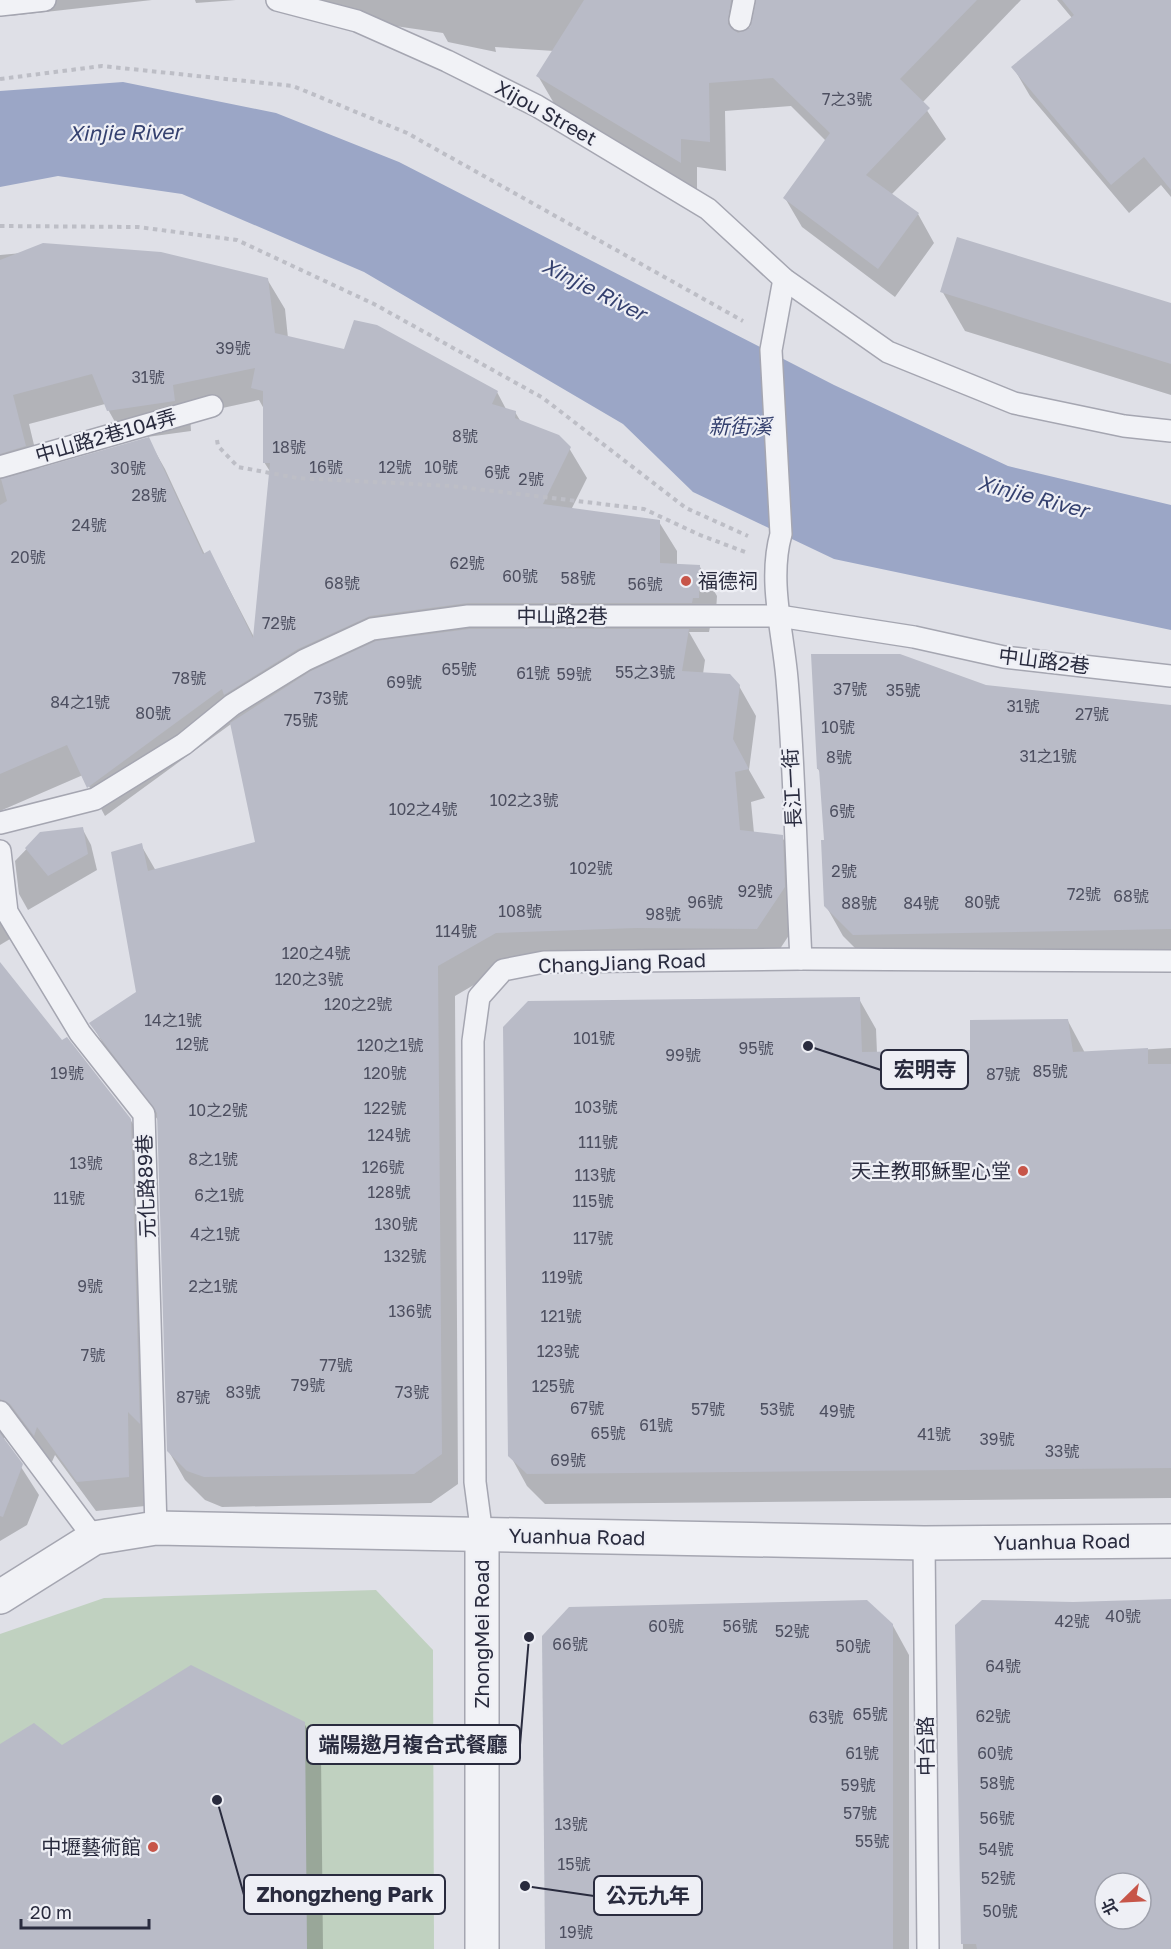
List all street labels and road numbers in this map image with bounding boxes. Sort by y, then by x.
street label: Xijou Street [492,74,601,150]
street label: 中山路2巷104弄 [32,403,179,467]
street label: 中山路2巷 [516,603,608,627]
street label: 中山路2巷 [997,643,1091,678]
street label: 長江一街 [777,747,805,829]
street label: ChangJiang Road [538,947,706,977]
street label: 元化路89巷 [131,1133,159,1239]
street label: Yuanhua Road [508,1523,646,1549]
street label: Yuanhua Road [993,1528,1131,1554]
street label: ZhongMei Road [469,1559,493,1709]
street label: 中台路 [912,1716,938,1776]

